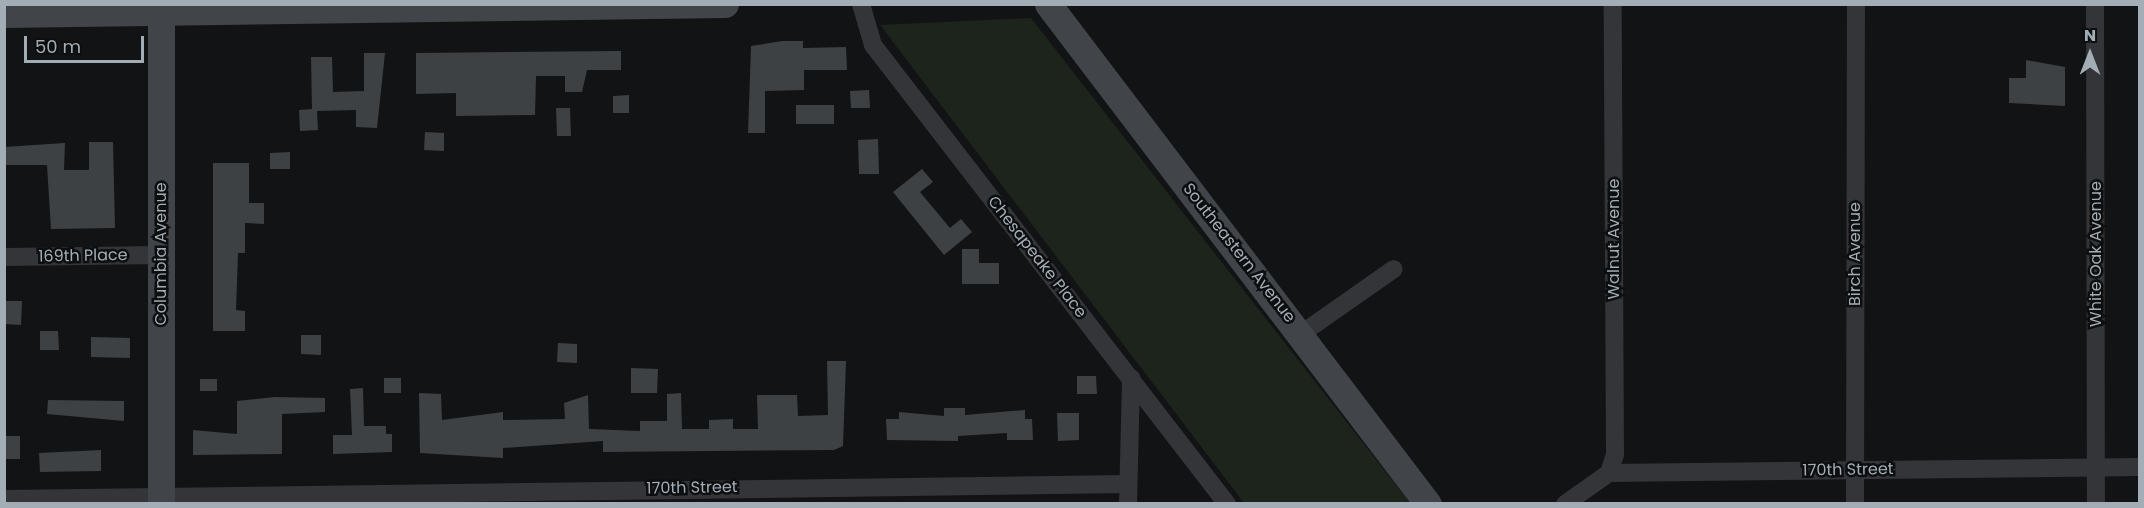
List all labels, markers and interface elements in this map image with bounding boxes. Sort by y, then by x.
scale bar [27,24,147,62]
north arrow [2060,24,2120,84]
text: N [2084,24,2096,47]
text: 50 m [35,34,81,59]
street label: Walnut Avenue [1604,178,1624,300]
street label: Southeastern Avenue [1179,180,1299,326]
street label: White Oak Avenue [2086,181,2106,327]
street label: Columbia Avenue [151,182,171,326]
street label: Chesapeake Place [983,192,1091,322]
street label: Birch Avenue [1845,202,1865,306]
street label: 169th Place [38,246,128,266]
street label: 170th Street [1802,460,1894,480]
street label: 170th Street [646,478,738,498]

